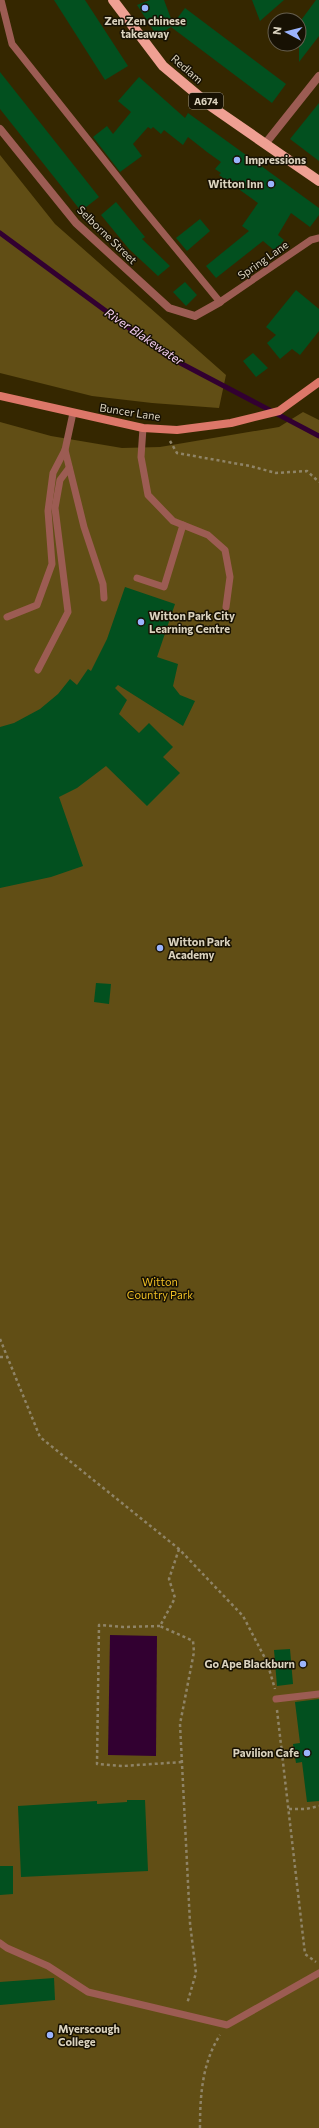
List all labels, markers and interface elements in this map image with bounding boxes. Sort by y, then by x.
marker: Zen Zen chinese takeaway [140,3,150,13]
north arrow [267,12,307,52]
place label: Zen Zen chinese takeaway [104,14,186,40]
text: N [270,26,284,36]
street label: Redlam [169,51,206,86]
road number: A674 [189,93,223,109]
place label: Impressions [245,153,306,166]
marker: Impressions [232,155,242,165]
place label: Witton Inn [208,177,263,190]
marker: Witton Inn [266,179,276,189]
street label: Selborne Street [75,203,140,267]
street label: Spring Lane [235,237,291,282]
water label: River Blakewater [103,305,188,368]
street label: Buncer Lane [99,400,162,423]
place label: Witton Park City Learning Centre [149,609,235,635]
marker: Witton Park City Learning Centre [136,617,146,627]
place label: Witton Park Academy [168,935,231,961]
marker: Witton Park Academy [155,943,165,953]
park label: Witton Country Park [127,1275,193,1301]
place label: Go Ape Blackburn [205,1657,295,1670]
marker: Go Ape Blackburn [298,1659,308,1669]
place label: Pavilion Cafe [233,1746,299,1759]
marker: Pavilion Cafe [302,1748,312,1758]
place label: Myerscough College [58,2022,120,2048]
marker: Myerscough College [45,2030,55,2040]

